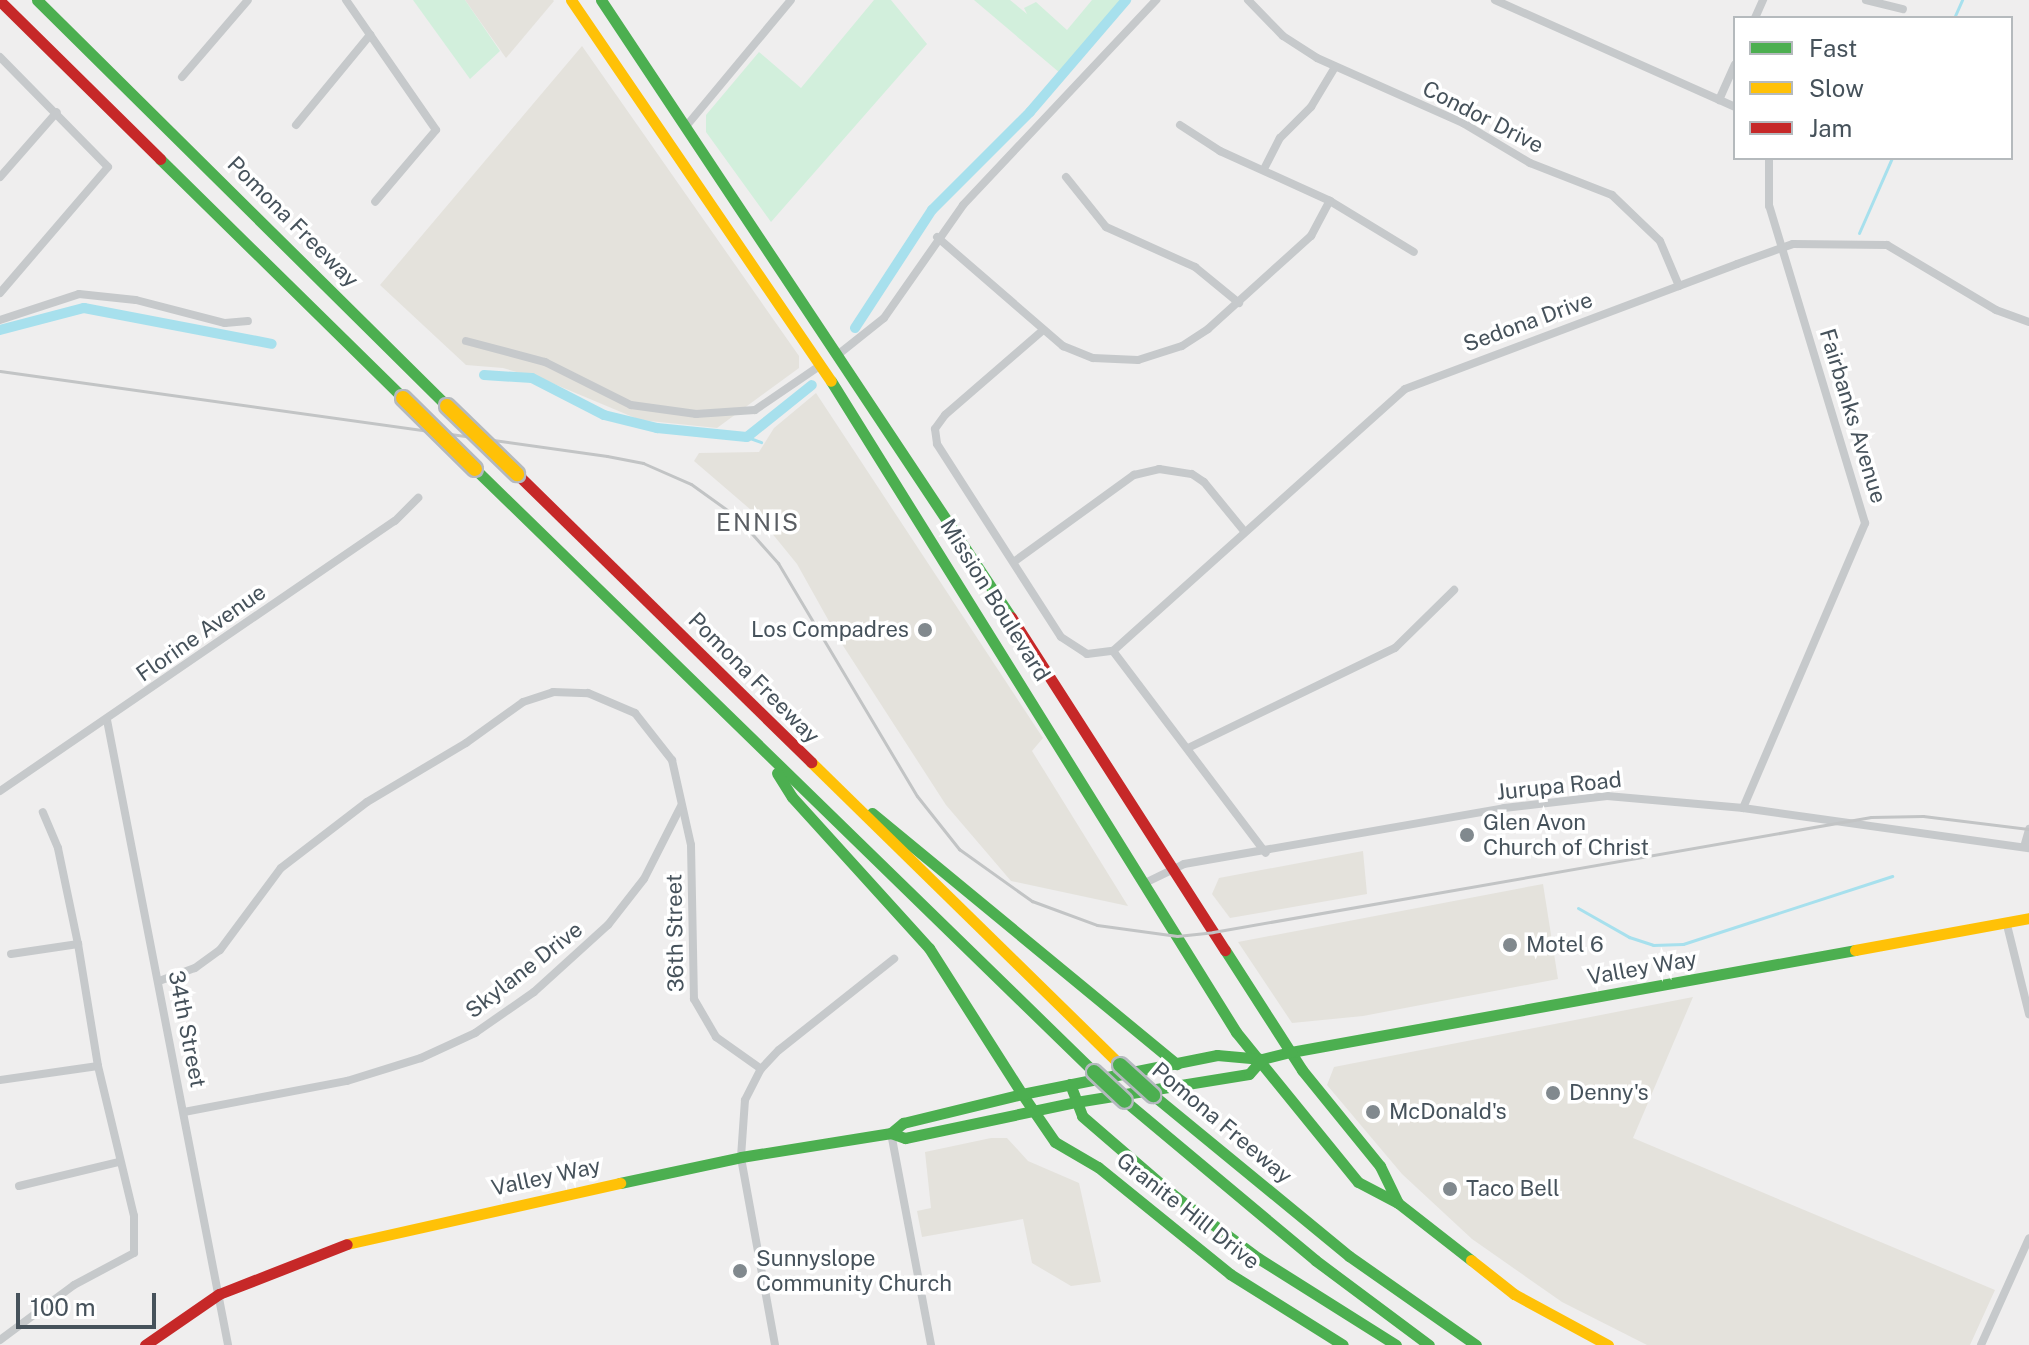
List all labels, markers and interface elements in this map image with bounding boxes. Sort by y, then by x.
legend [1733,16,2013,160]
text: Fast [1809,34,1857,62]
text: Slow [1809,74,1864,102]
street label: Condor Drive [1418,75,1548,159]
text: Jam [1809,114,1852,142]
street label: Pomona Freeway [222,151,364,293]
street label: Sedona Drive [1460,286,1596,358]
street label: Fairbanks Avenue [1814,326,1892,506]
district label: ENNIS [716,509,800,537]
street label: Mission Boulevard [934,514,1056,686]
street label: Florine Avenue [131,579,271,687]
street label: Pomona Freeway [683,607,825,749]
place label: Los Compadres [751,617,909,643]
marker: Los Compadres [916,621,934,639]
street label: Jurupa Road [1495,766,1623,806]
place label: Glen Avon Church of Christ [1483,809,1649,860]
marker: Glen Avon Church of Christ [1458,826,1476,844]
street label: 36th Street [661,874,689,992]
street label: Skylane Drive [460,916,588,1024]
place label: Motel 6 [1526,932,1604,958]
marker: Motel 6 [1501,936,1519,954]
street label: Valley Way [1585,945,1699,991]
street label: 34th Street [163,968,211,1090]
street label: Pomona Freeway [1147,1057,1297,1189]
place label: Denny's [1569,1080,1649,1106]
marker: Denny's [1544,1084,1562,1102]
place label: McDonald's [1389,1099,1507,1125]
marker: McDonald's [1364,1103,1382,1121]
street label: Granite Hill Drive [1111,1147,1265,1275]
street label: Valley Way [489,1153,603,1201]
place label: Taco Bell [1466,1176,1560,1202]
marker: Taco Bell [1441,1180,1459,1198]
place label: Sunnyslope Community Church [756,1245,952,1296]
marker: Sunnyslope Community Church [731,1262,749,1280]
scale bar [20,1277,160,1327]
text: 100 m [30,1293,96,1321]

